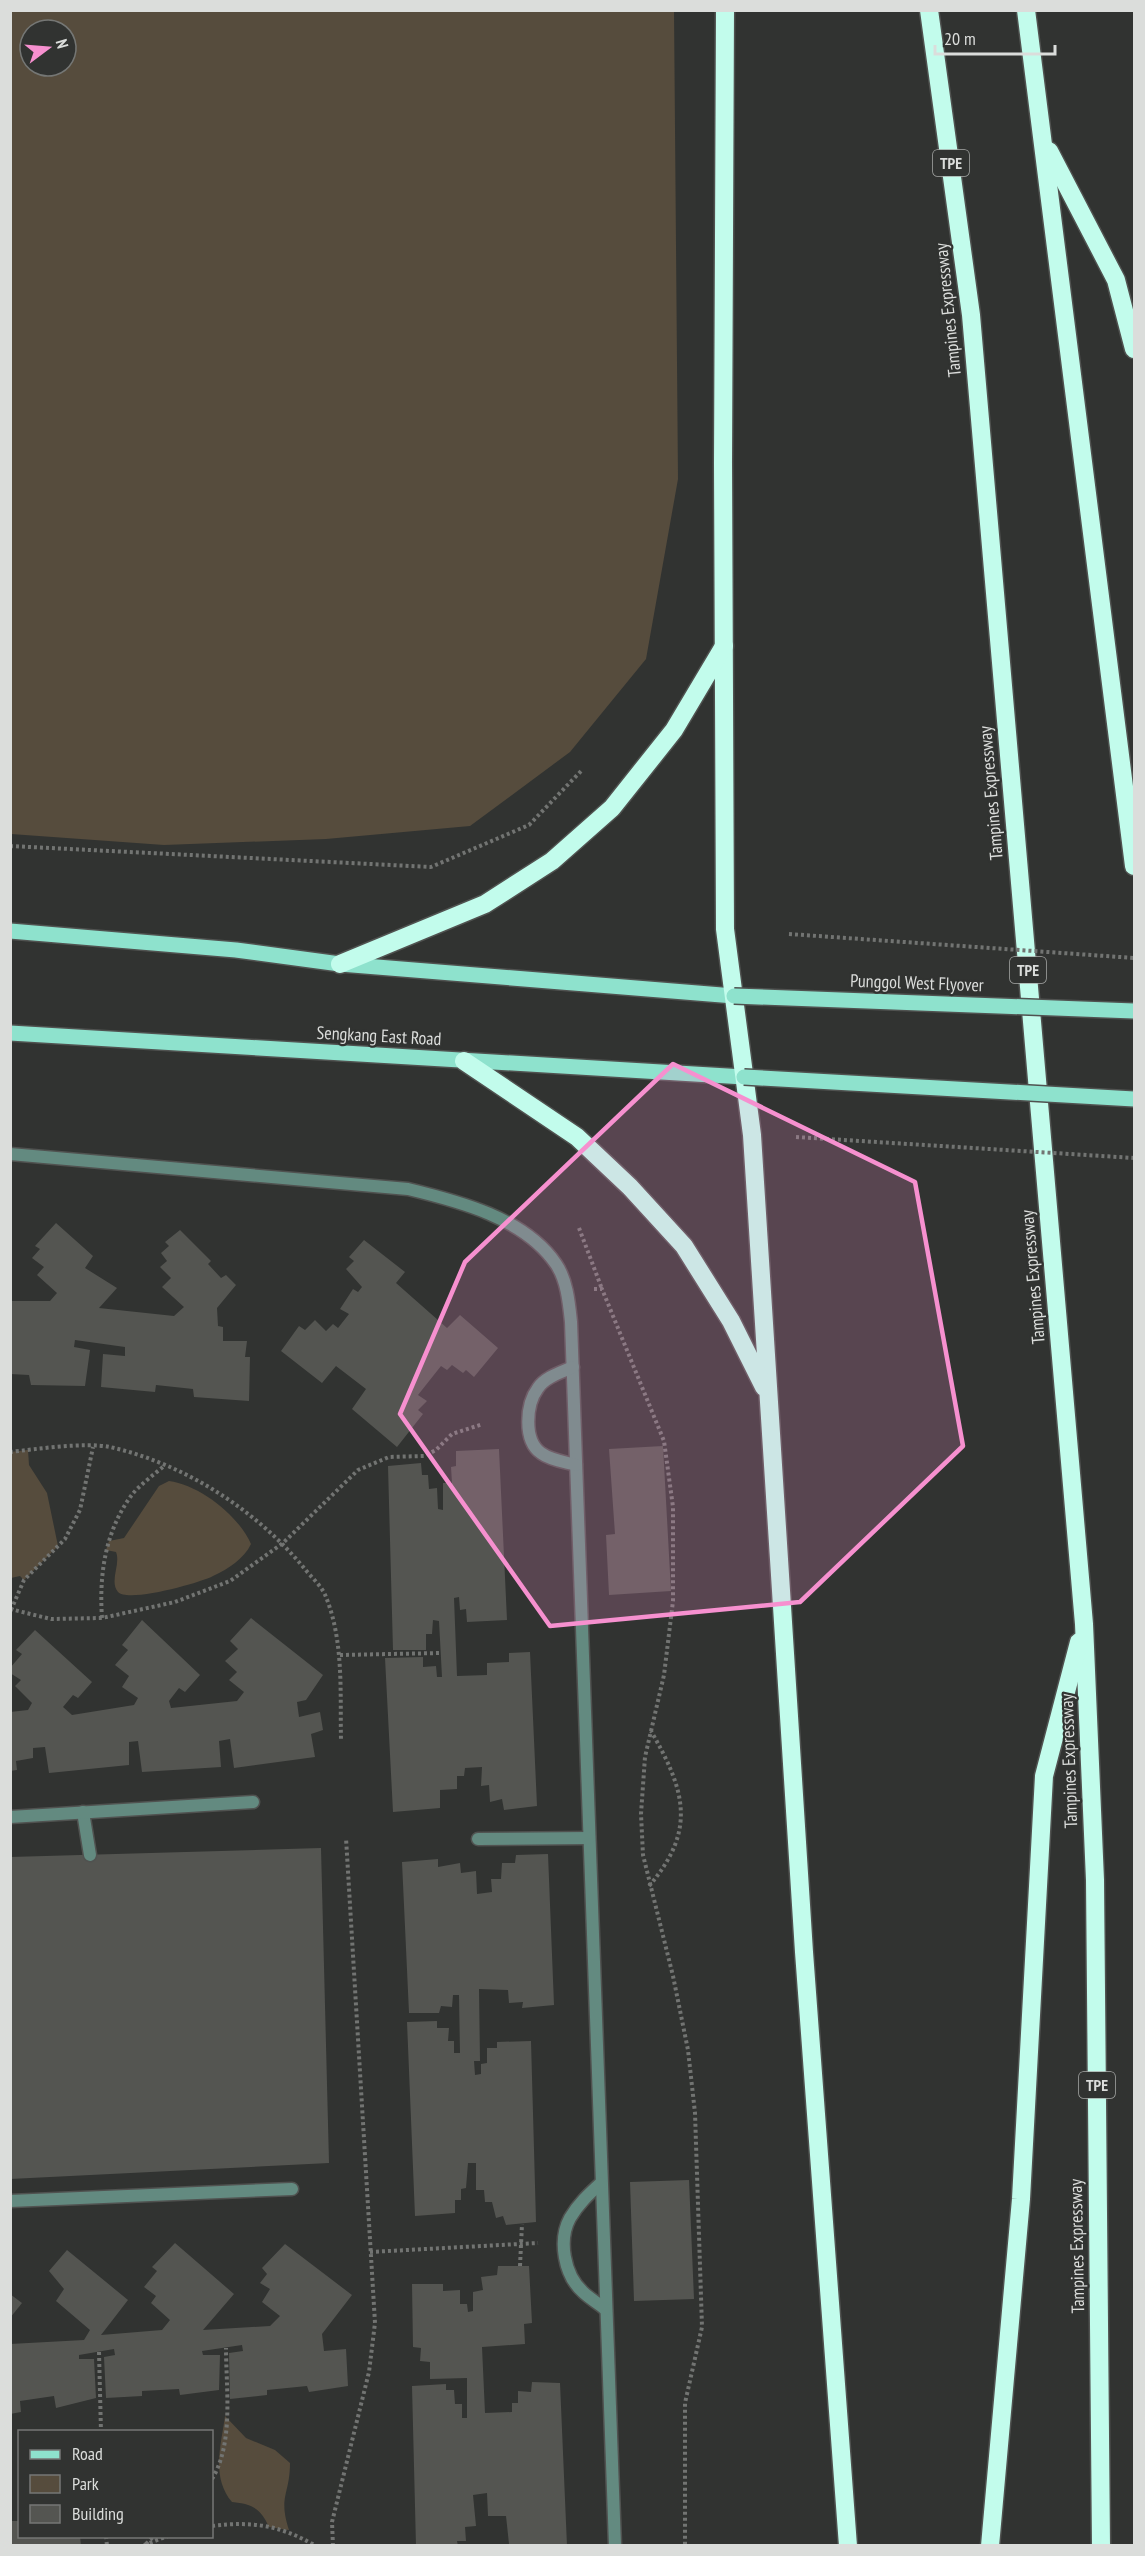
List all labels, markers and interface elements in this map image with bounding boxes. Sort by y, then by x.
north arrow [18,18,78,78]
scale bar [935,18,1055,56]
text: 20 m [944,27,976,50]
text: N [52,37,73,51]
road number: TPE [933,150,969,176]
street label: Tampines Expressway [929,242,966,378]
street label: Tampines Expressway [973,725,1008,861]
road number: TPE [1010,957,1046,983]
street label: Punggol West Flyover [850,969,984,996]
street label: Sengkang East Road [316,1021,442,1050]
street label: Tampines Expressway [1015,1209,1050,1345]
street label: Tampines Expressway [1055,1693,1082,1829]
road number: TPE [1079,2072,1115,2098]
street label: Tampines Expressway [1064,2178,1089,2313]
legend [18,2430,213,2538]
text: Road [72,2442,103,2465]
text: Park [72,2472,99,2495]
text: Building [72,2502,124,2525]

